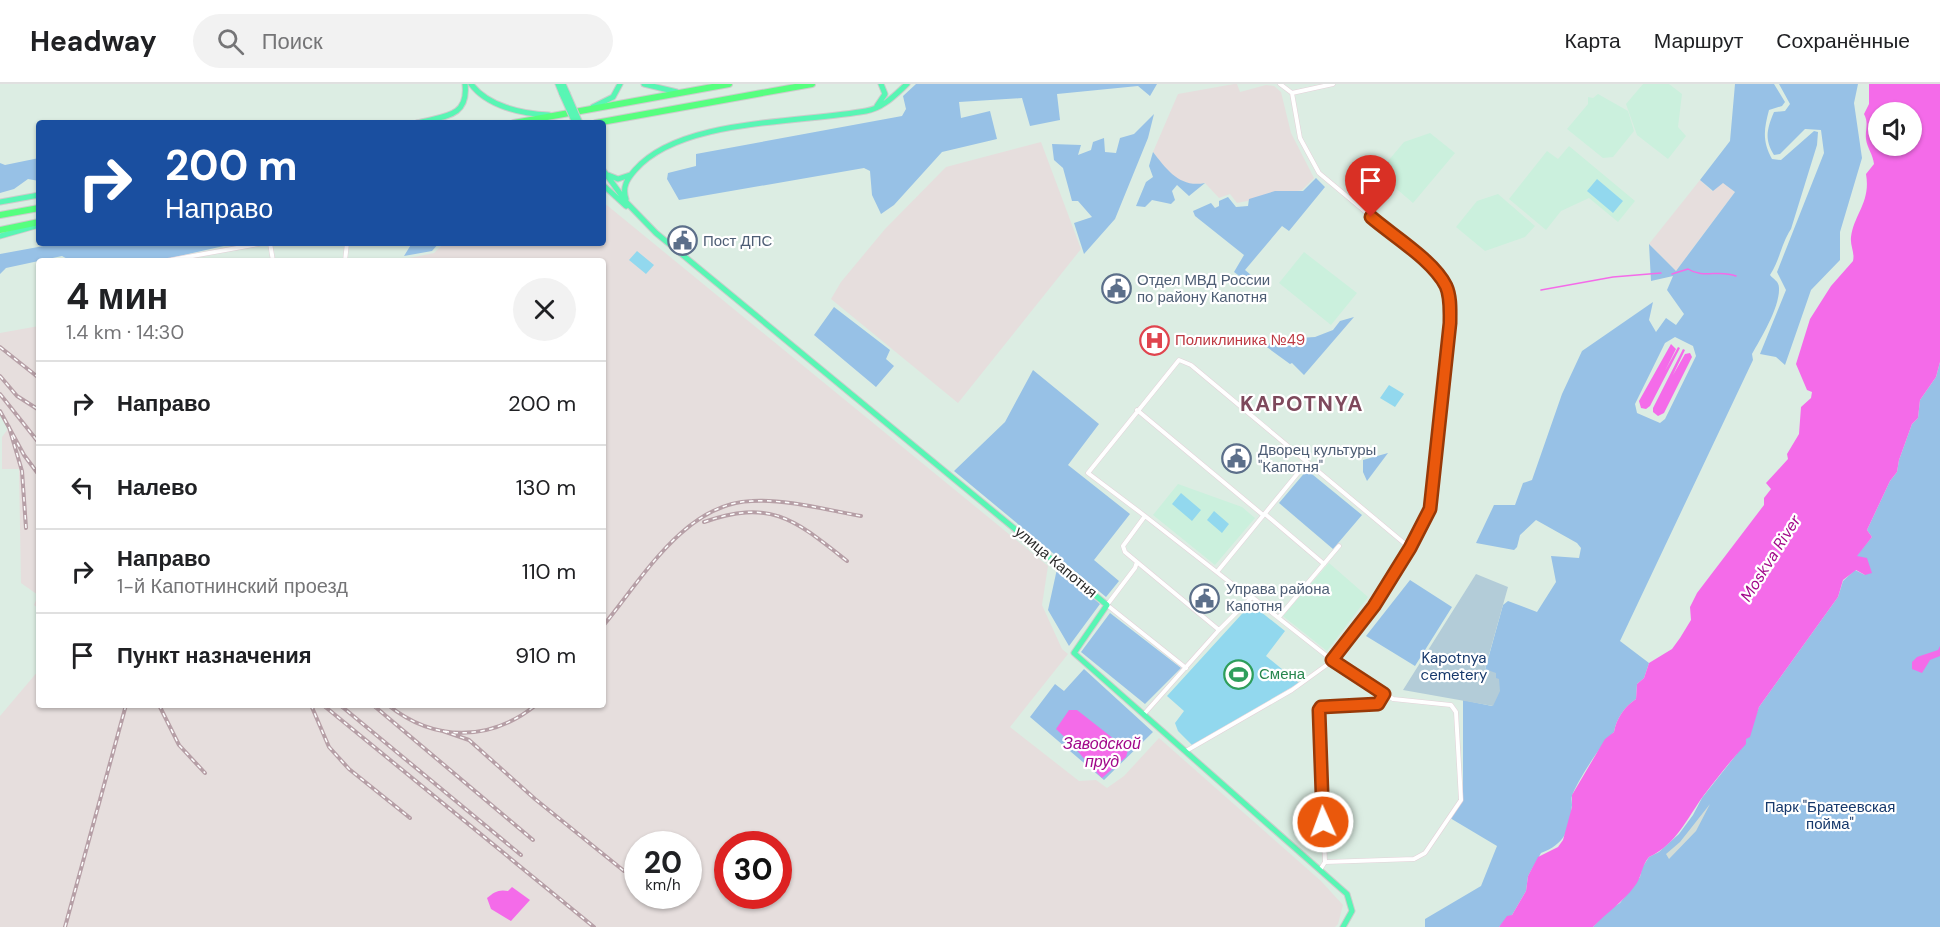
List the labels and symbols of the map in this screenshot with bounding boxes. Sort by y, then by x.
pin [1345,155,1396,217]
public building icon: Пост ДПС [666,225,698,257]
place label: Пост ДПС [703,231,772,251]
place label: Отдел МВД России по району Капотня [1137,270,1270,307]
public building icon: Отдел МВД России по району Капотня [1100,273,1132,305]
hospital icon: Поликлиника №49 [1138,324,1170,356]
place label: Поликлиника №49 [1175,330,1305,350]
district label: KAPOTNYA [1240,390,1364,418]
place label: Дворец культуры "Капотня" [1258,440,1376,477]
public building icon: Дворец культуры "Капотня" [1221,443,1253,475]
water label: Moskva River [1736,510,1806,605]
street label: улица Капотня [1011,522,1101,602]
place label: Управа района Капотня [1226,579,1330,616]
public building icon: Управа района Капотня [1189,582,1221,614]
park label: Kapotnya cemetery [1421,648,1488,685]
sports icon: Смена [1222,658,1254,690]
place label: Смена [1259,664,1306,684]
water label: Заводской пруд [1063,733,1141,772]
position arrow [1291,790,1355,854]
park label: Парк "Братеевская пойма" [1765,797,1895,834]
speed limit sign: 30 [714,831,792,909]

